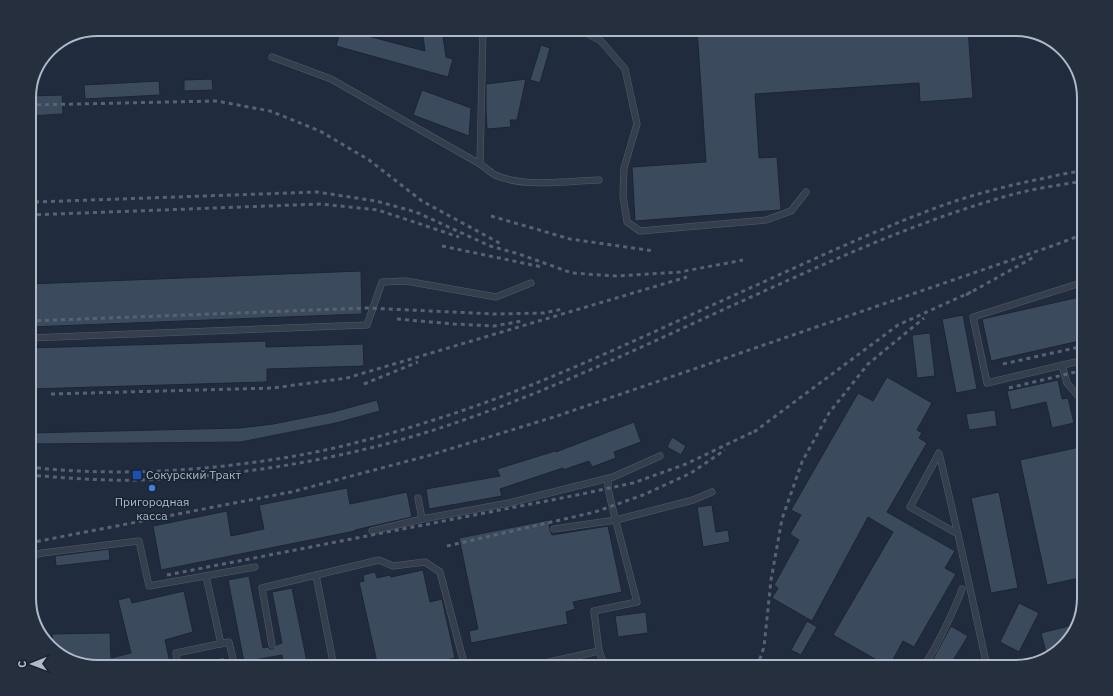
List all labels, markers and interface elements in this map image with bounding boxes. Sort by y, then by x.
place label: Сокурский Тракт [146,467,242,482]
marker: Сокурский Тракт [131,469,143,481]
marker: Пригородная касса [147,483,157,493]
place label: Пригородная касса [115,494,189,523]
north arrow [12,644,52,684]
text: С [15,660,29,668]

